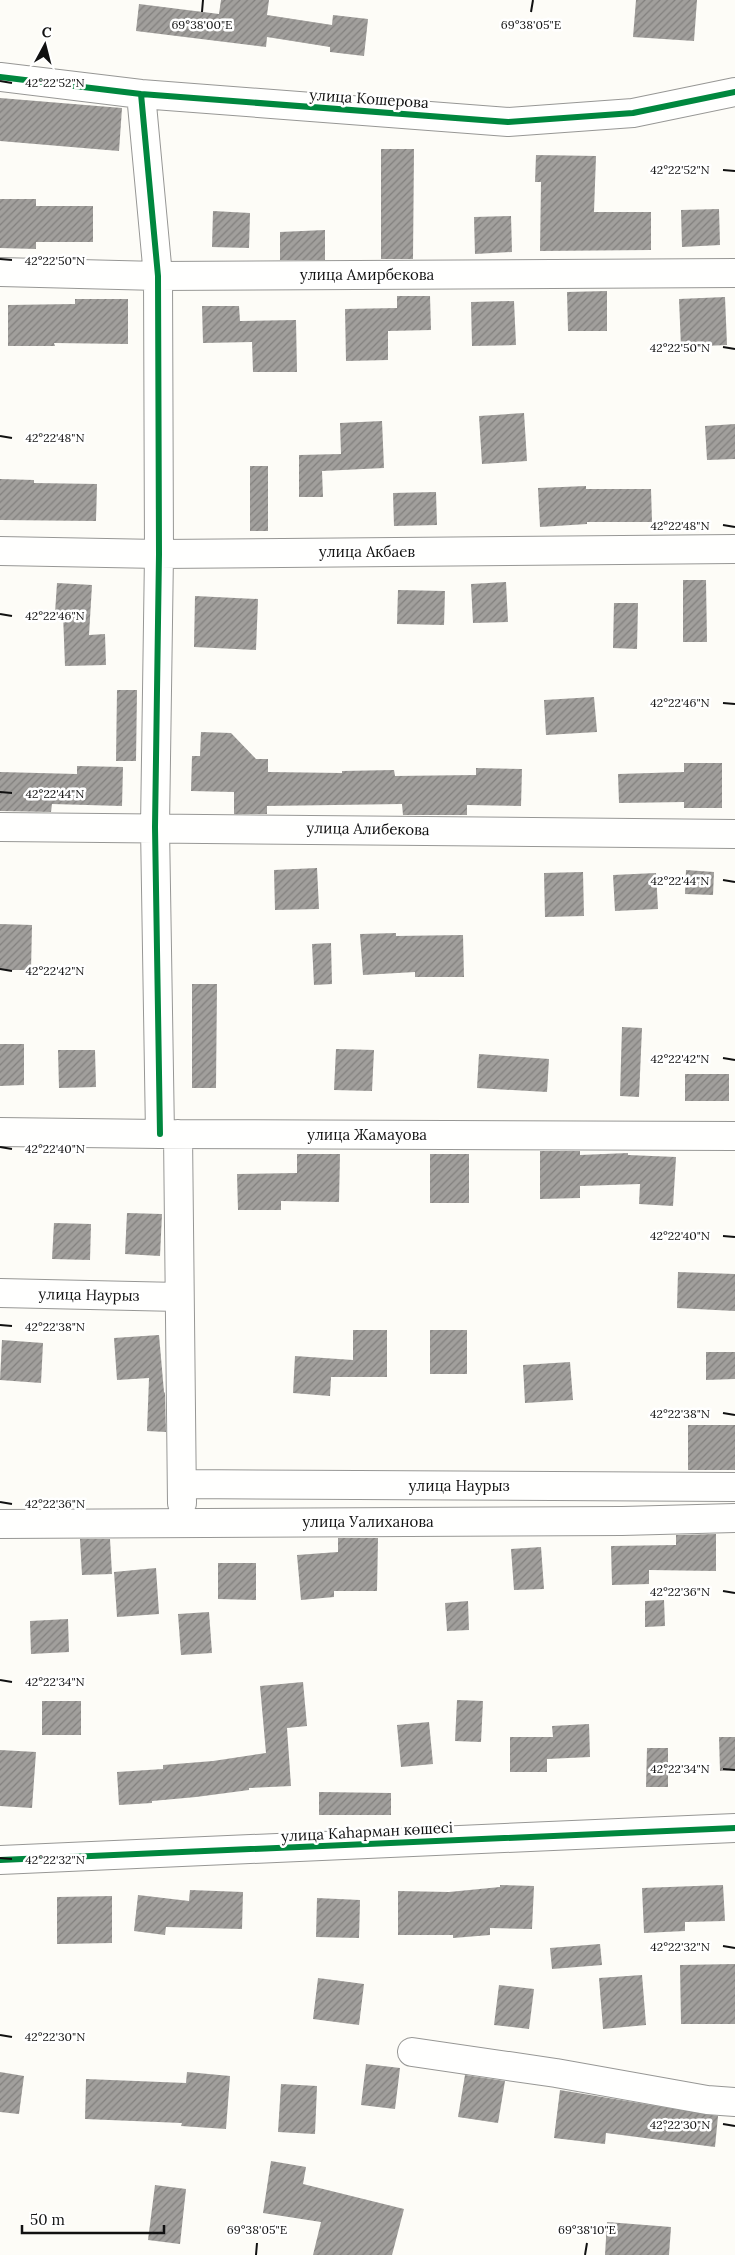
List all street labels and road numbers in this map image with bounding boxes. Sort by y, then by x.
street label: улица Кошерова [309,85,430,112]
street label: улица Амирбекова [300,265,434,284]
street label: улица Акбаев [319,542,415,561]
street label: улица Алибекова [306,818,430,839]
street label: улица Жамауова [307,1125,427,1144]
street label: улица Наурыз [38,1284,140,1305]
street label: улица Наурыз [408,1476,510,1495]
street label: улица Уалиханова [302,1512,434,1531]
street label: улица Каһарман көшесі [280,1818,453,1845]

